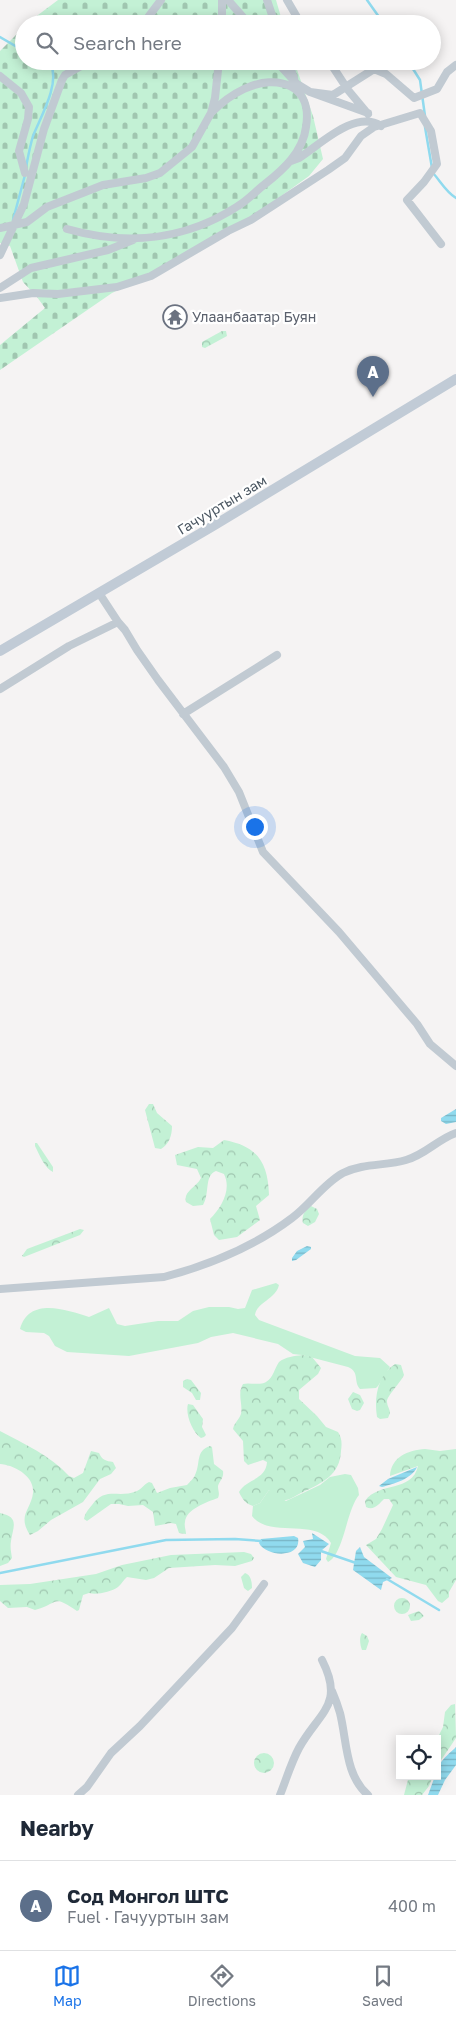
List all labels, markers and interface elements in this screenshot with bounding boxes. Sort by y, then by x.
search box [15,15,441,70]
icon: search [33,29,61,57]
text: Search here [73,31,182,54]
temple icon: Улаанбаатар Буян [162,304,188,330]
place label: Улаанбаатар Буян [192,308,316,325]
pin: A [357,356,389,397]
street label: Гачууртын зам [174,471,269,538]
your location [242,814,268,840]
map controls [396,1735,441,1780]
button: locate [396,1735,441,1780]
text: Nearby [20,1815,94,1841]
text: Сод Монгол ШТС [67,1884,229,1907]
text: A [30,1896,42,1916]
text: 400 m [388,1896,436,1916]
text: Fuel · Гачууртын зам [67,1907,229,1927]
tab: Map [53,1962,82,2009]
tab: Directions [188,1962,256,2009]
tab: Saved [362,1962,403,2009]

